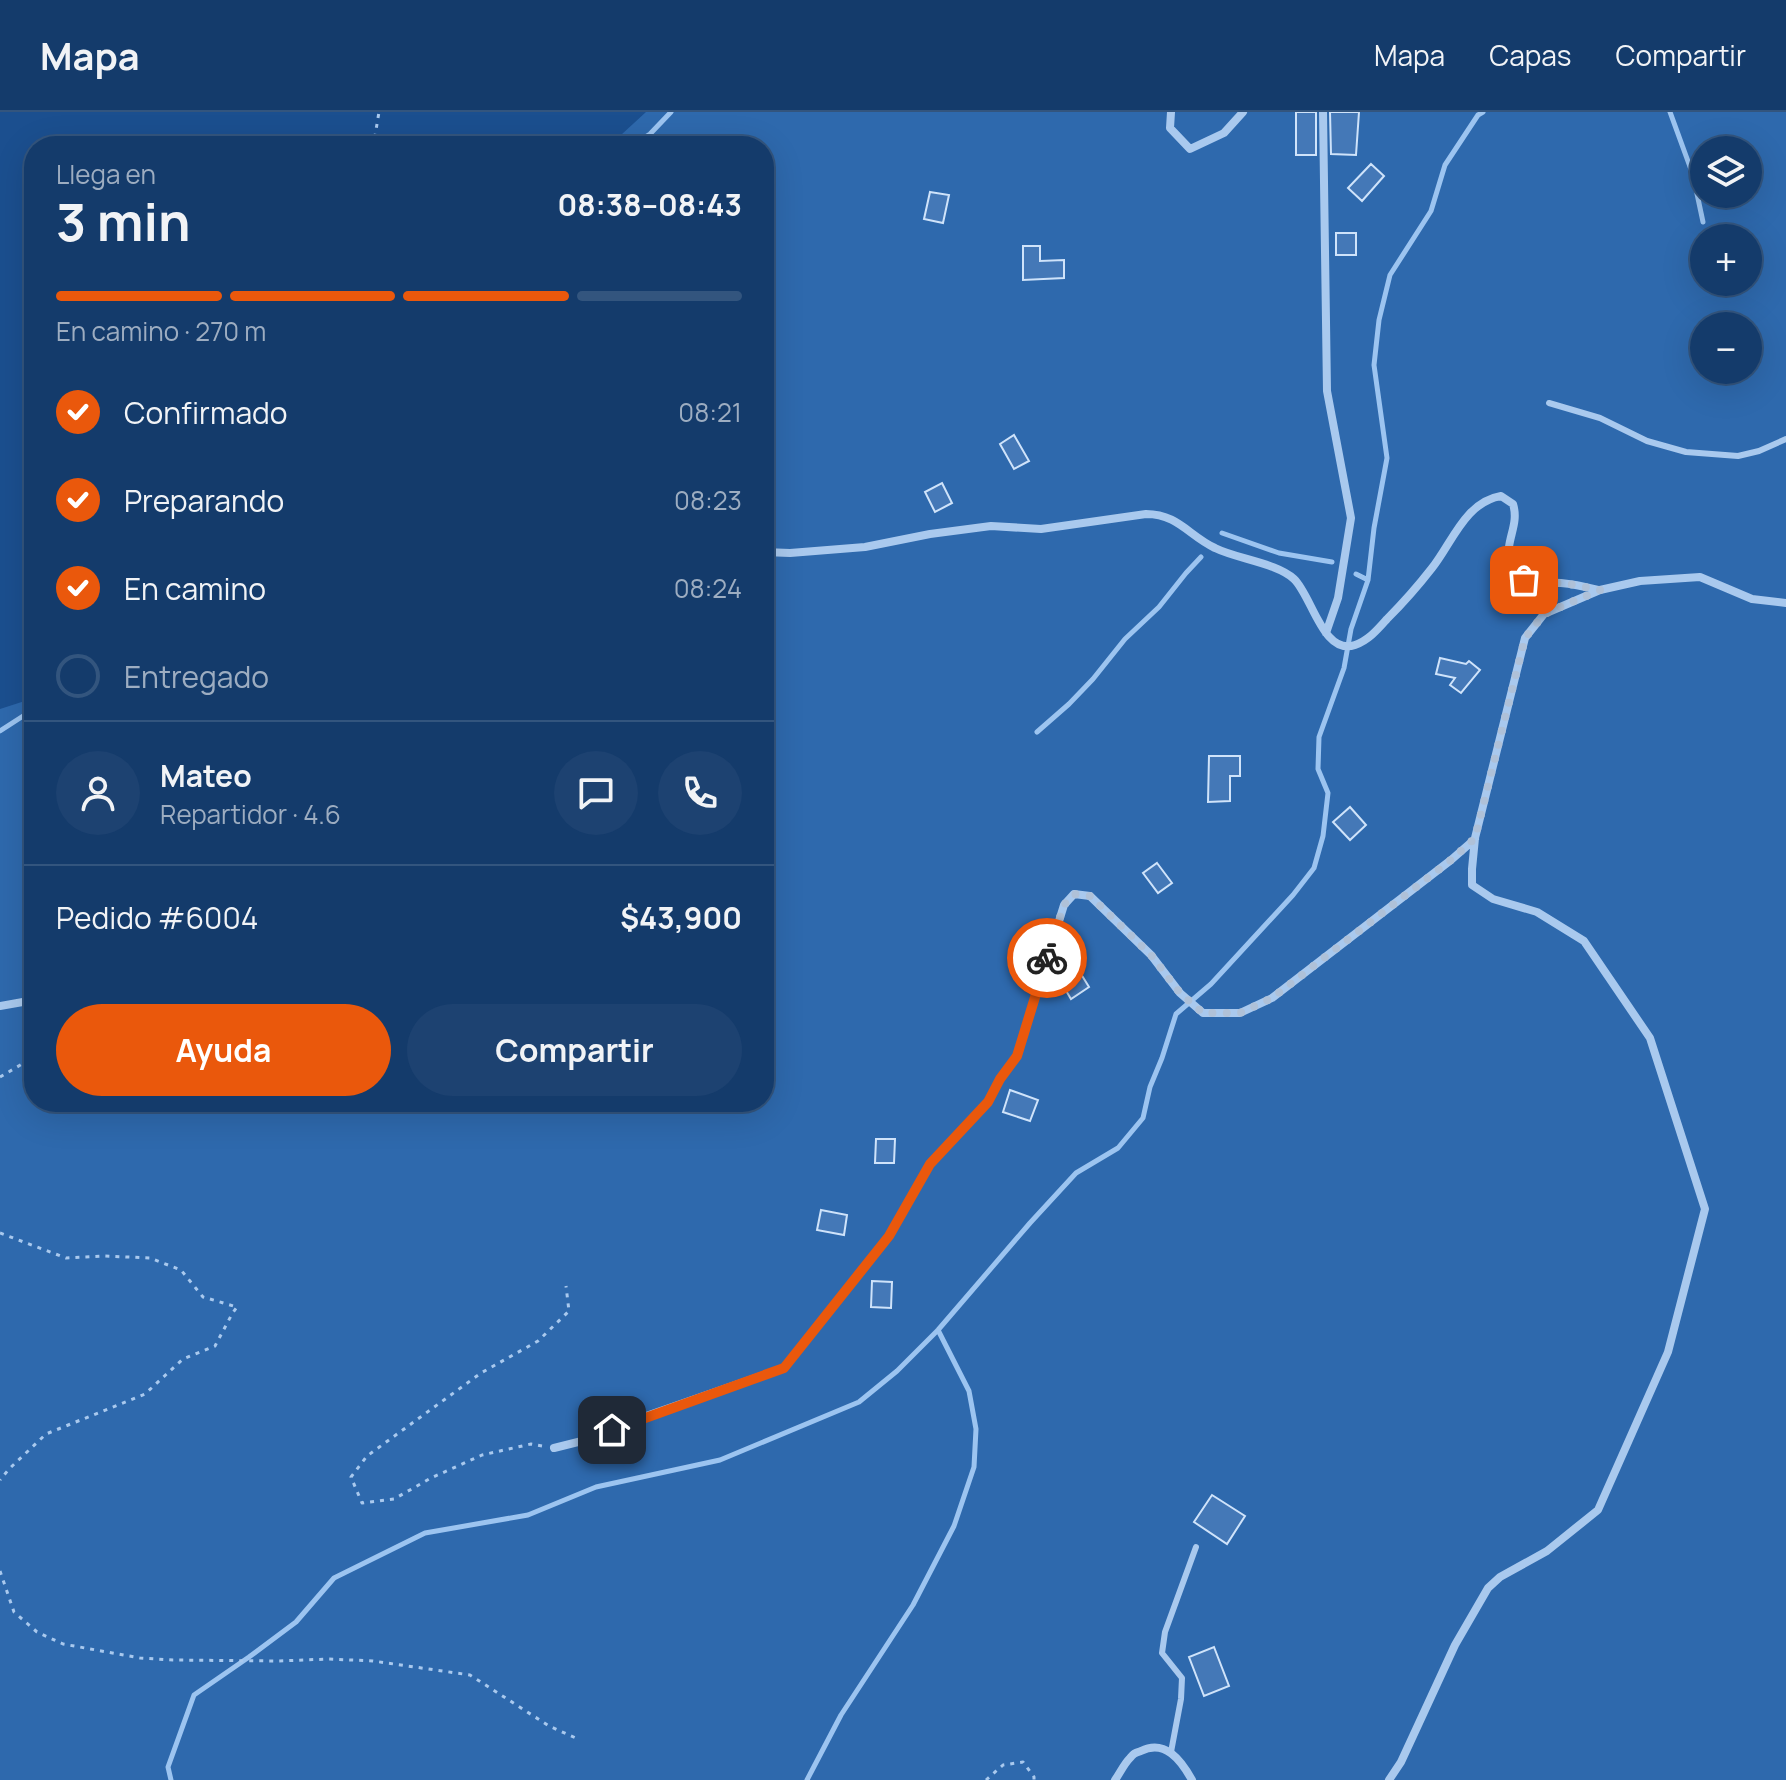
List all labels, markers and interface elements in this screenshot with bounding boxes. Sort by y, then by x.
text: Mapa [40,29,140,81]
text: Mapa [1374,36,1445,74]
text: Capas [1489,36,1572,74]
text: Compartir [1616,36,1746,74]
map controls [1690,136,1762,384]
button: layers [1690,136,1762,208]
text: Llega en [56,156,156,192]
text: 08:38–08:43 [557,184,742,225]
text: 3 min [56,186,191,257]
button: + [1690,224,1762,296]
button: − [1690,312,1762,384]
text: En camino · 270 m [56,313,266,349]
icon: check [56,390,100,434]
text: Confirmado [124,392,288,433]
text: 08:21 [678,394,742,430]
icon: check [56,478,100,522]
text: Preparando [124,480,284,521]
text: 08:23 [674,482,742,518]
pin [1490,546,1558,614]
icon: bag [1502,558,1546,602]
icon: check [56,566,100,610]
text: En camino [124,568,266,609]
text: 08:24 [674,570,742,606]
text: Entregado [124,656,269,697]
button: person [56,751,140,835]
button: chat [554,751,638,835]
button: phone [658,751,742,835]
text: Mateo [160,755,252,796]
text: Repartidor · 4.6 [160,796,341,832]
text: Pedido #6004 [56,897,258,938]
text: $43,900 [620,897,742,938]
courier [1007,918,1087,998]
icon: bike [1025,936,1069,980]
button: Ayuda [56,1004,391,1096]
button: Compartir [407,1004,742,1096]
pin [578,1396,646,1464]
icon: home [590,1408,634,1452]

